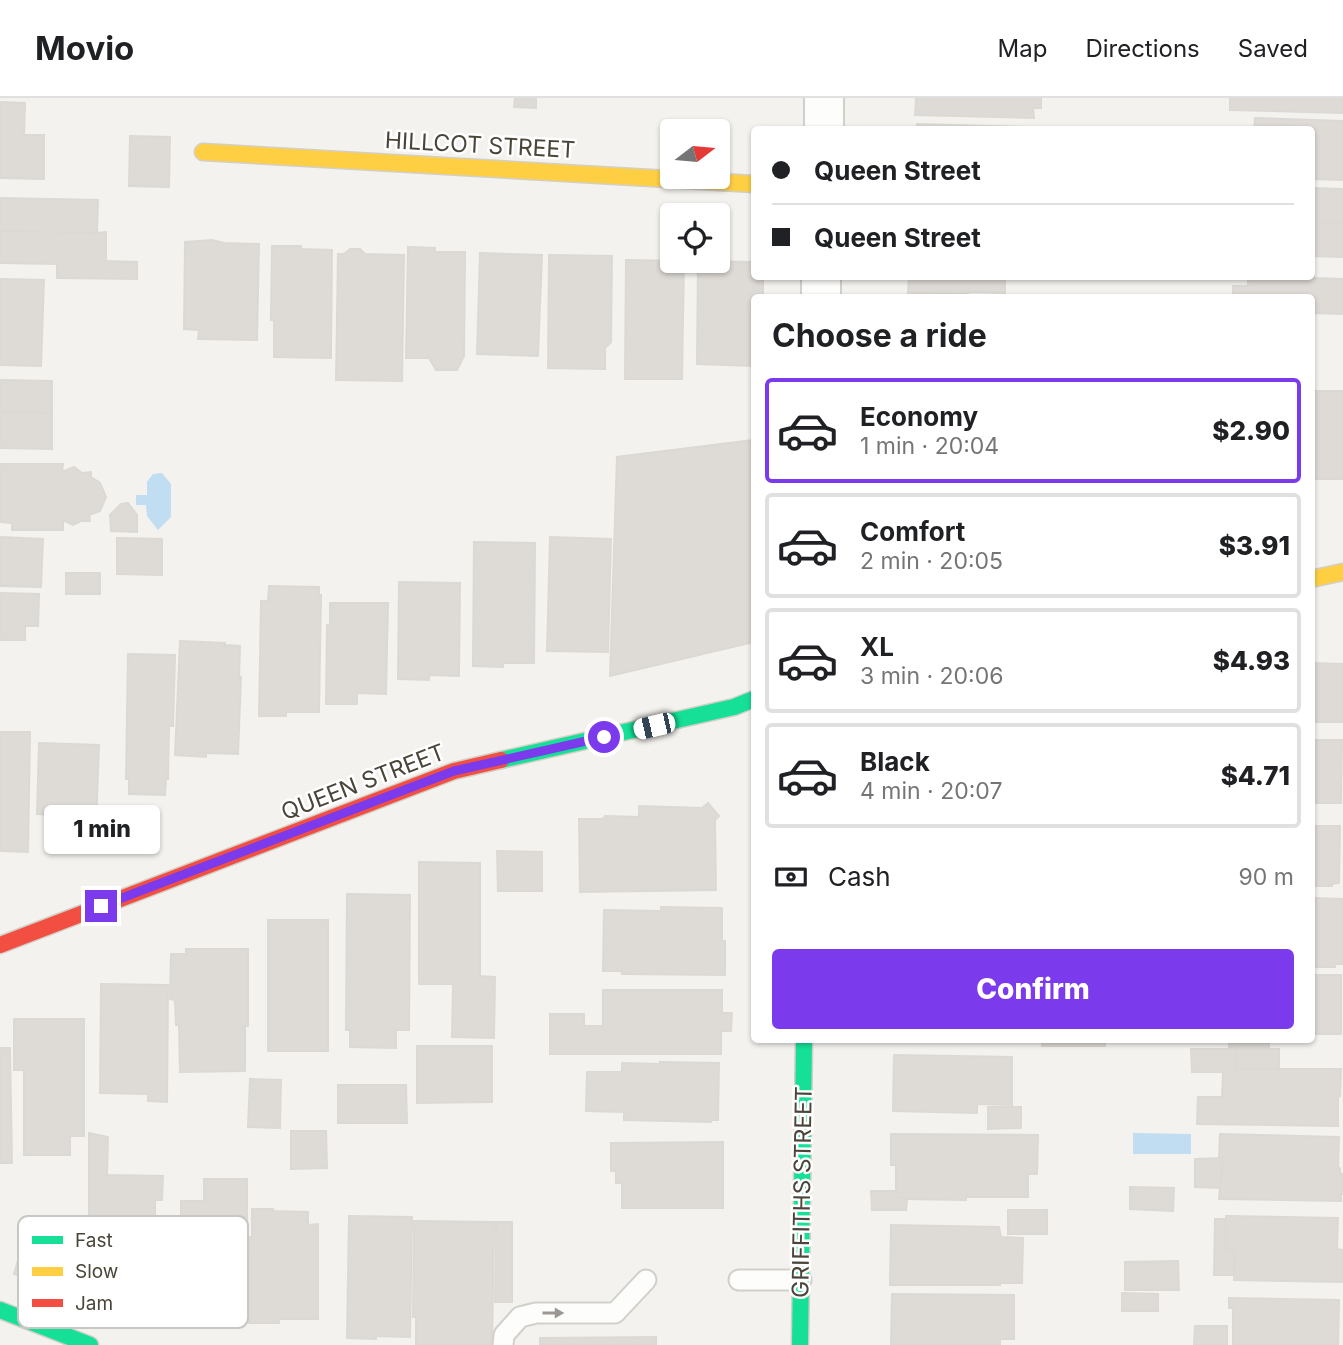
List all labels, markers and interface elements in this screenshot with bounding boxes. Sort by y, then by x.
text: Movio [35,28,134,68]
text: Map [998,34,1047,63]
text: Directions [1085,34,1200,63]
text: Saved [1238,34,1308,63]
north arrow [660,119,730,189]
map controls [660,119,730,273]
street label: HILLCOT STREET [384,126,576,164]
text: Queen Street [814,155,981,186]
button: locate [660,203,730,273]
text: Queen Street [814,222,981,253]
text: Choose a ride [772,316,987,355]
icon: car [776,399,839,462]
text: Economy [860,401,978,432]
text: $2.90 [1212,415,1290,446]
text: 1 min · 20:04 [860,432,999,460]
icon: car [776,514,839,577]
text: Comfort [860,516,965,547]
text: $3.91 [1219,530,1290,561]
text: 2 min · 20:05 [860,547,1003,575]
icon: car [776,629,839,692]
text: XL [860,631,894,662]
text: $4.93 [1213,645,1290,676]
text: 3 min · 20:06 [860,662,1003,690]
car [632,711,677,741]
route start [588,721,620,753]
street label: QUEEN STREET [277,738,449,826]
icon: car [776,744,839,807]
text: Black [860,746,930,777]
text: $4.71 [1221,760,1290,791]
text: 4 min · 20:07 [860,777,1002,805]
callout: 1 min [43,804,159,854]
text: 1 min [73,815,131,843]
icon: cash [772,858,810,896]
text: Cash [828,861,891,892]
text: 90 m [1239,863,1294,891]
route end [85,890,117,922]
button: Confirm [772,949,1294,1029]
street label: GRIFFITHS STREET [786,1086,818,1298]
legend [18,1216,248,1328]
text: Fast [75,1229,113,1252]
text: Slow [75,1260,118,1283]
text: Jam [75,1292,113,1315]
one-way arrow [543,1307,565,1319]

